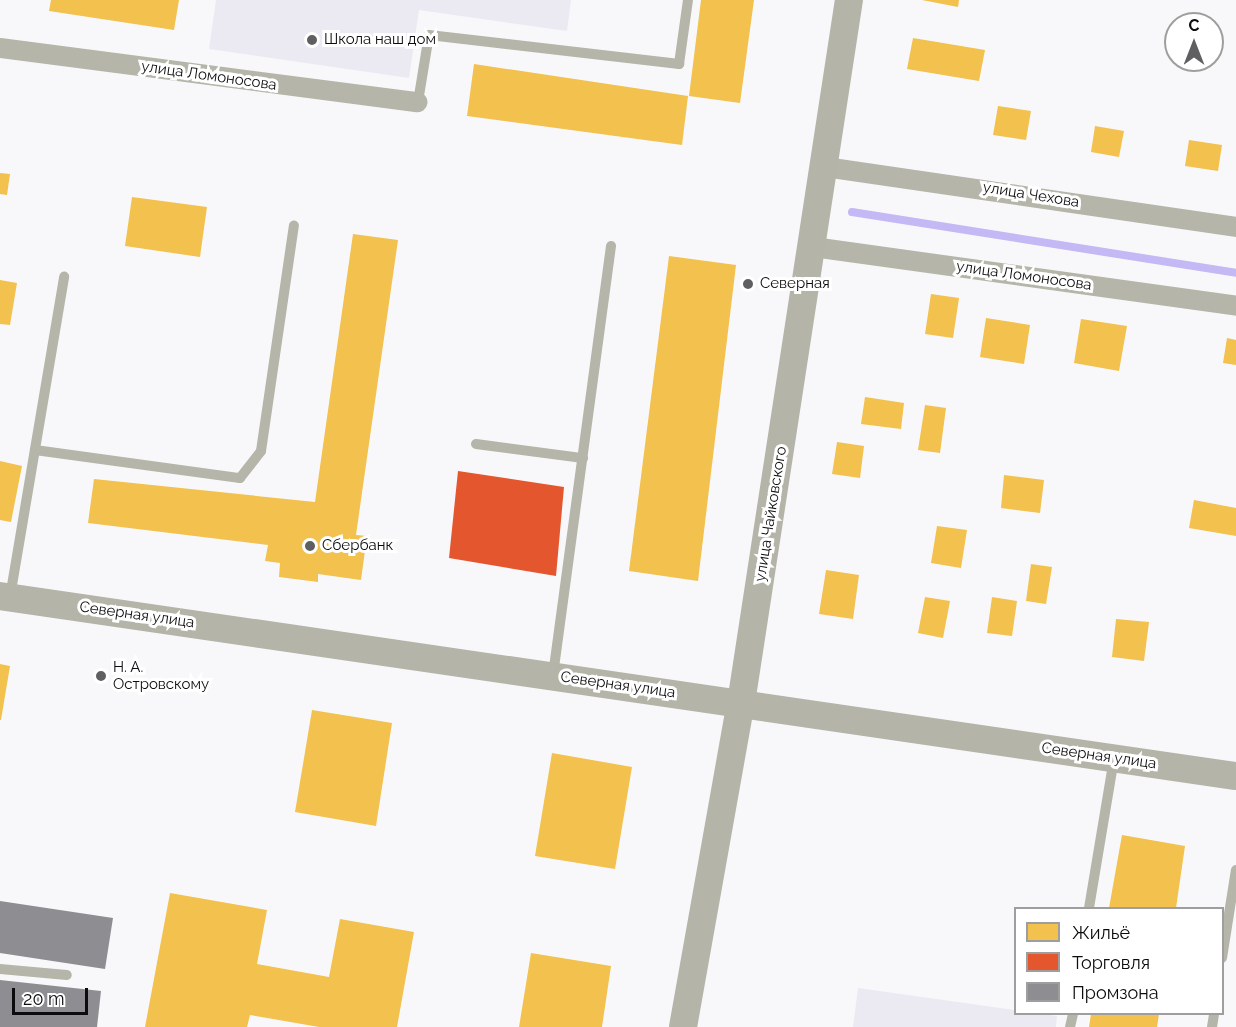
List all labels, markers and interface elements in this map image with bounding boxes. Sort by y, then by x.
north arrow [1164,12,1224,72]
text: С [1189,16,1199,35]
place label: Школа наш дом [324,31,436,49]
marker: Школа наш дом [305,33,319,47]
street label: улица Ломоносова [140,58,278,94]
street label: улица Чехова [981,178,1081,212]
street label: улица Ломоносова [955,258,1093,294]
place label: Северная [760,275,830,293]
marker: Северная [741,277,755,291]
street label: улица Чайковского [751,445,791,583]
place label: Сбербанк [322,537,393,555]
marker: Сбербанк [303,539,317,553]
street label: Северная улица [78,598,196,632]
place label: Н. А. Островскому [113,658,209,693]
street label: Северная улица [559,668,677,702]
marker: Н. А. Островскому [94,669,108,683]
street label: Северная улица [1040,739,1158,773]
legend [1014,907,1224,1015]
text: Жильё [1072,922,1130,943]
text: Торговля [1072,952,1150,973]
scale bar [15,976,92,1014]
text: Промзона [1072,982,1159,1003]
text: 20 m [23,988,65,1009]

